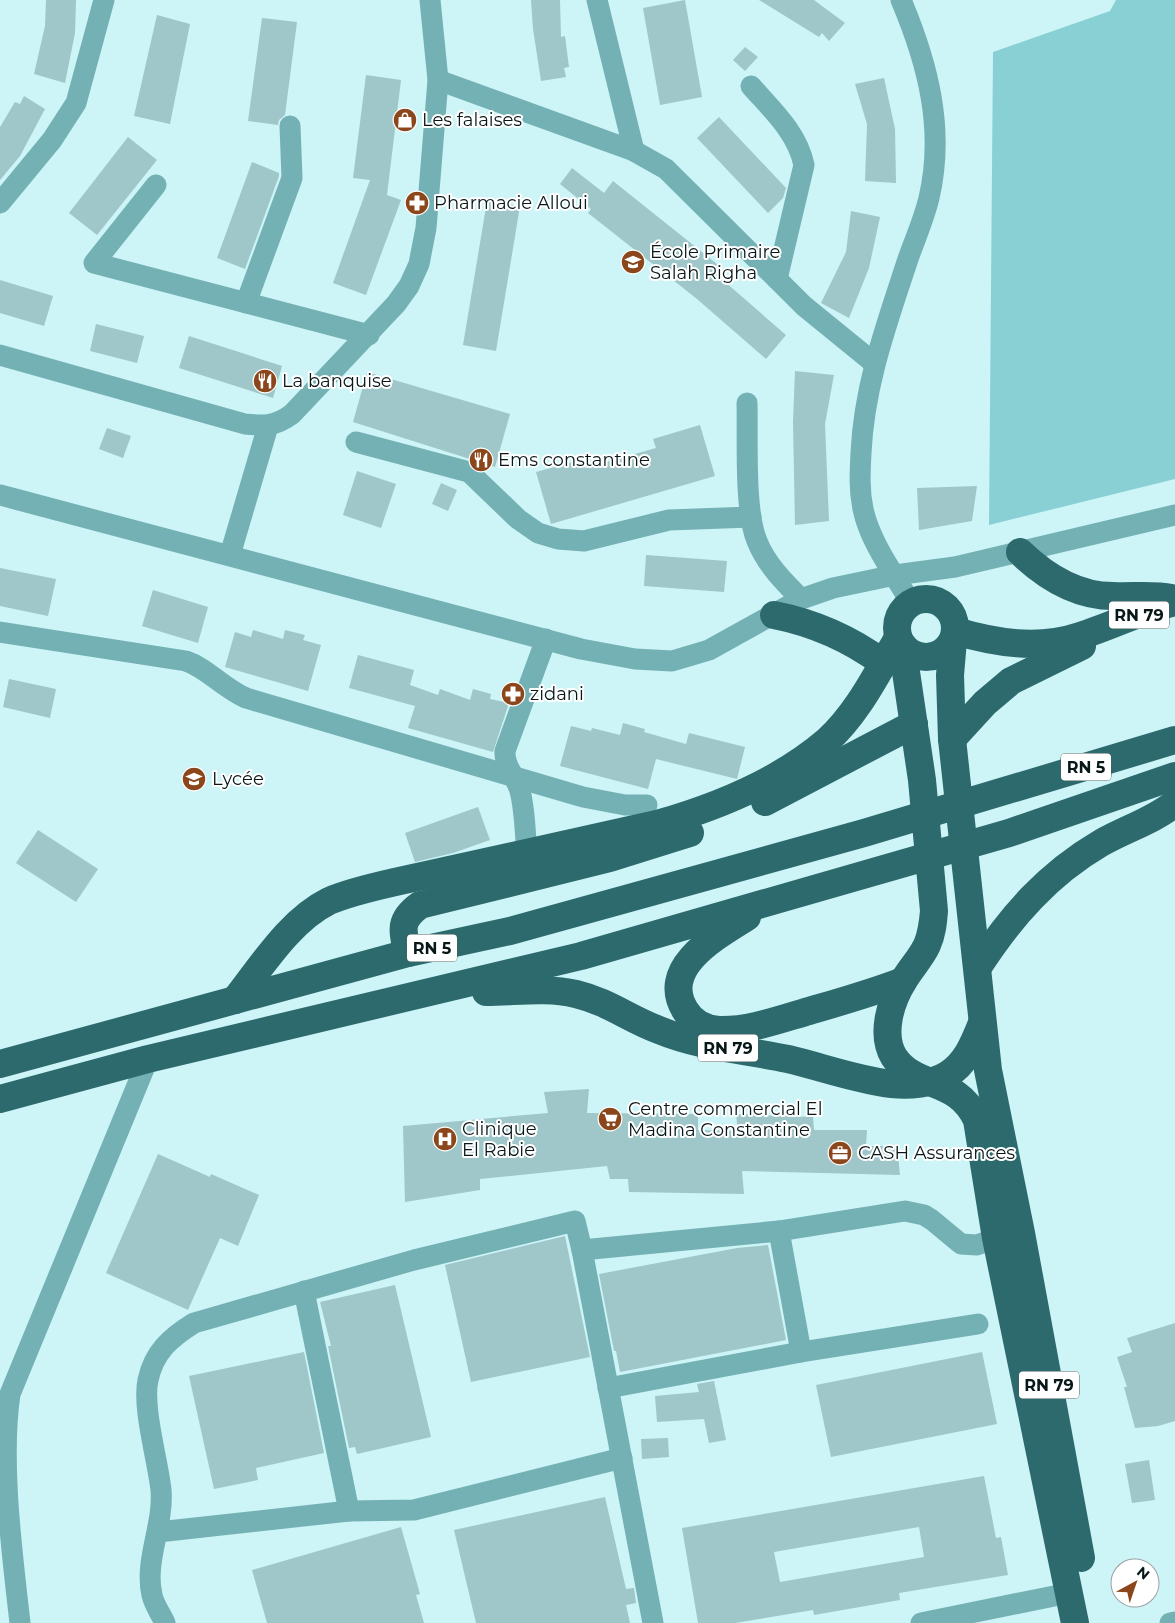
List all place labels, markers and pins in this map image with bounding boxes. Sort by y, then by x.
shop icon: Les falaises [392,107,418,133]
place label: Les falaises [422,109,522,131]
pharmacy icon: Pharmacie Alloui [404,190,430,216]
place label: Pharmacie Alloui [434,192,588,214]
place label: École Primaire Salah Righa [650,241,781,284]
school or university icon: École Primaire Salah Righa [620,249,646,275]
restaurant icon: La banquise [252,368,278,394]
place label: La banquise [282,370,392,392]
restaurant icon: Ems constantine [468,447,494,473]
place label: Ems constantine [498,449,650,471]
pharmacy icon: zidani [500,681,526,707]
place label: zidani [530,683,584,705]
school or university icon: Lycée [181,766,207,792]
place label: Lycée [212,768,264,790]
place label: Centre commercial El Madina Constantine [628,1098,823,1141]
supermarket icon: Centre commercial El Madina Constantine [597,1106,623,1132]
place label: Clinique El Rabie [462,1118,537,1161]
hospital icon: Clinique El Rabie [432,1126,458,1152]
office icon: CASH Assurances [827,1140,853,1166]
place label: CASH Assurances [858,1142,1015,1164]

